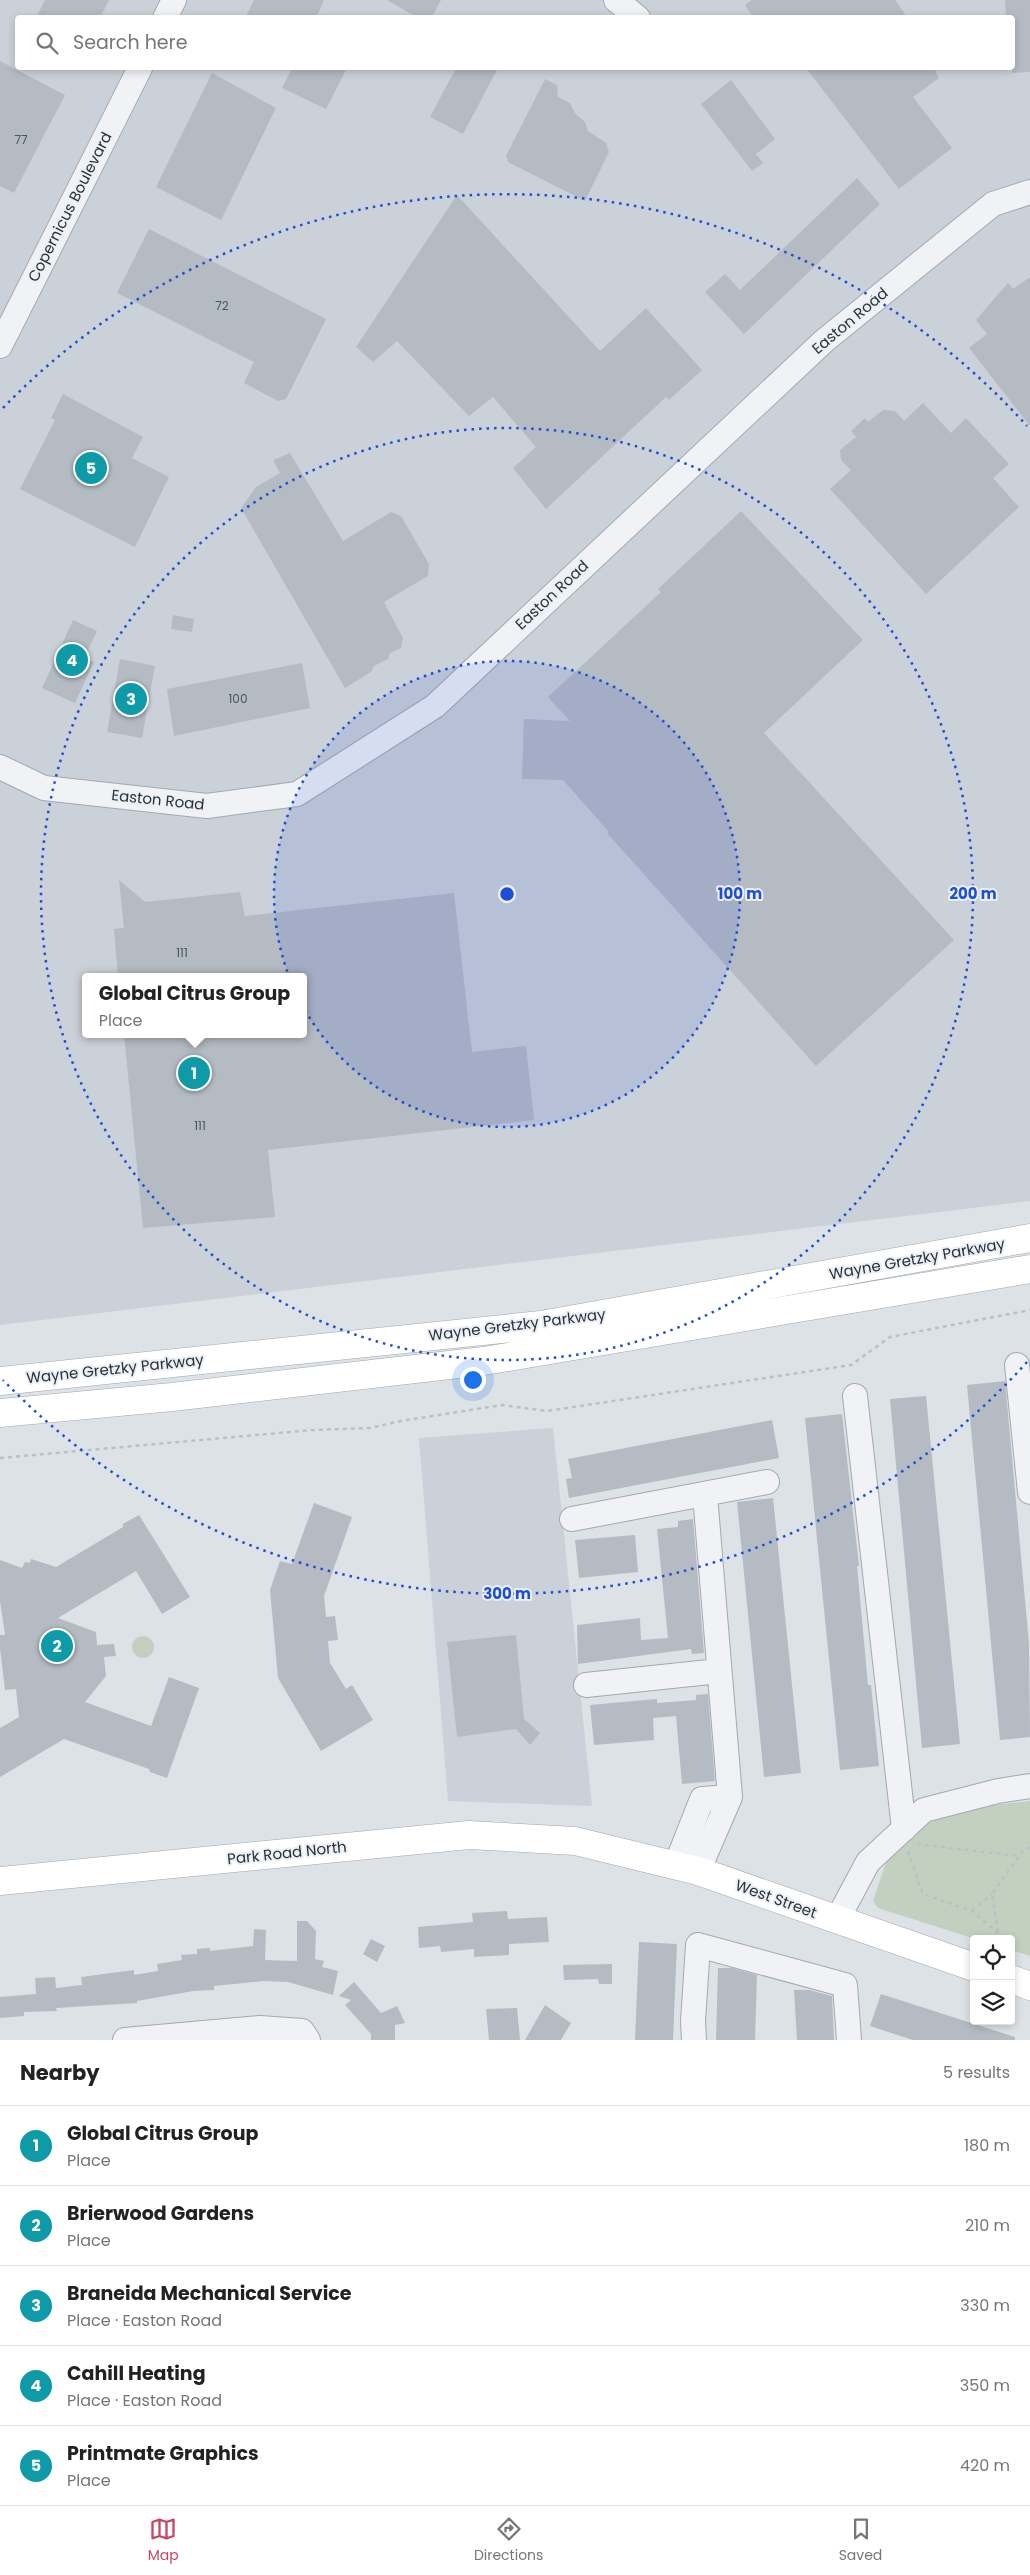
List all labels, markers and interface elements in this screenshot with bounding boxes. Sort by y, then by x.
search box [15,15,1015,70]
icon: search [33,29,61,57]
text: Search here [73,29,187,56]
street label: Copernicus Boulevard [23,128,117,285]
house number: 77 [14,131,28,148]
street label: Easton Road [807,283,892,359]
house number: 72 [215,297,229,314]
pin: 5 [75,449,107,487]
street label: Easton Road [510,555,593,634]
pin: 4 [56,641,88,679]
pin: 3 [115,680,147,718]
house number: 100 [229,690,247,707]
street label: Easton Road [111,784,206,815]
text: 100 m [718,883,762,904]
text: 200 m [949,883,997,904]
centre of rings [498,885,516,903]
house number: 111 [176,944,188,961]
popup [82,973,307,1038]
text: Global Citrus Group [99,980,290,1007]
text: Place [99,1009,142,1032]
pin: 1 [178,1054,210,1092]
house number: 111 [194,1117,206,1134]
street label: Wayne Gretzky Parkway [827,1233,1007,1284]
street label: Wayne Gretzky Parkway [427,1303,607,1346]
street label: Wayne Gretzky Parkway [25,1349,205,1388]
your location [460,1367,486,1393]
text: 300 m [483,1583,531,1604]
pin: 2 [41,1627,73,1665]
street label: Park Road North [226,1836,348,1869]
street label: West Street [733,1874,820,1923]
map controls [970,1935,1015,2025]
button: locate [970,1935,1015,1980]
button: layers [970,1980,1015,2025]
text: Nearby [20,2058,100,2087]
text: 5 results [943,2061,1010,2084]
text: Global Citrus Group [67,2120,258,2147]
text: 1 [33,2134,39,2157]
text: 180 m [964,2134,1010,2157]
text: Place [67,2149,111,2172]
text: Brierwood Gardens [67,2200,254,2227]
text: 2 [31,2214,41,2237]
text: 210 m [965,2214,1010,2237]
text: Place [67,2229,111,2252]
text: Braneida Mechanical Service [67,2280,352,2307]
text: 3 [31,2294,41,2317]
text: 330 m [960,2294,1010,2317]
text: Place · Easton Road [67,2309,222,2332]
text: Cahill Heating [67,2360,206,2387]
text: 4 [31,2374,41,2397]
text: 350 m [960,2374,1010,2397]
text: Place · Easton Road [67,2389,222,2412]
text: Printmate Graphics [67,2440,259,2467]
text: 5 [31,2454,41,2477]
text: 420 m [960,2454,1010,2477]
text: Place [67,2469,111,2492]
tab: Map [148,2515,179,2566]
tab: Directions [474,2515,543,2566]
tab: Saved [839,2515,882,2566]

